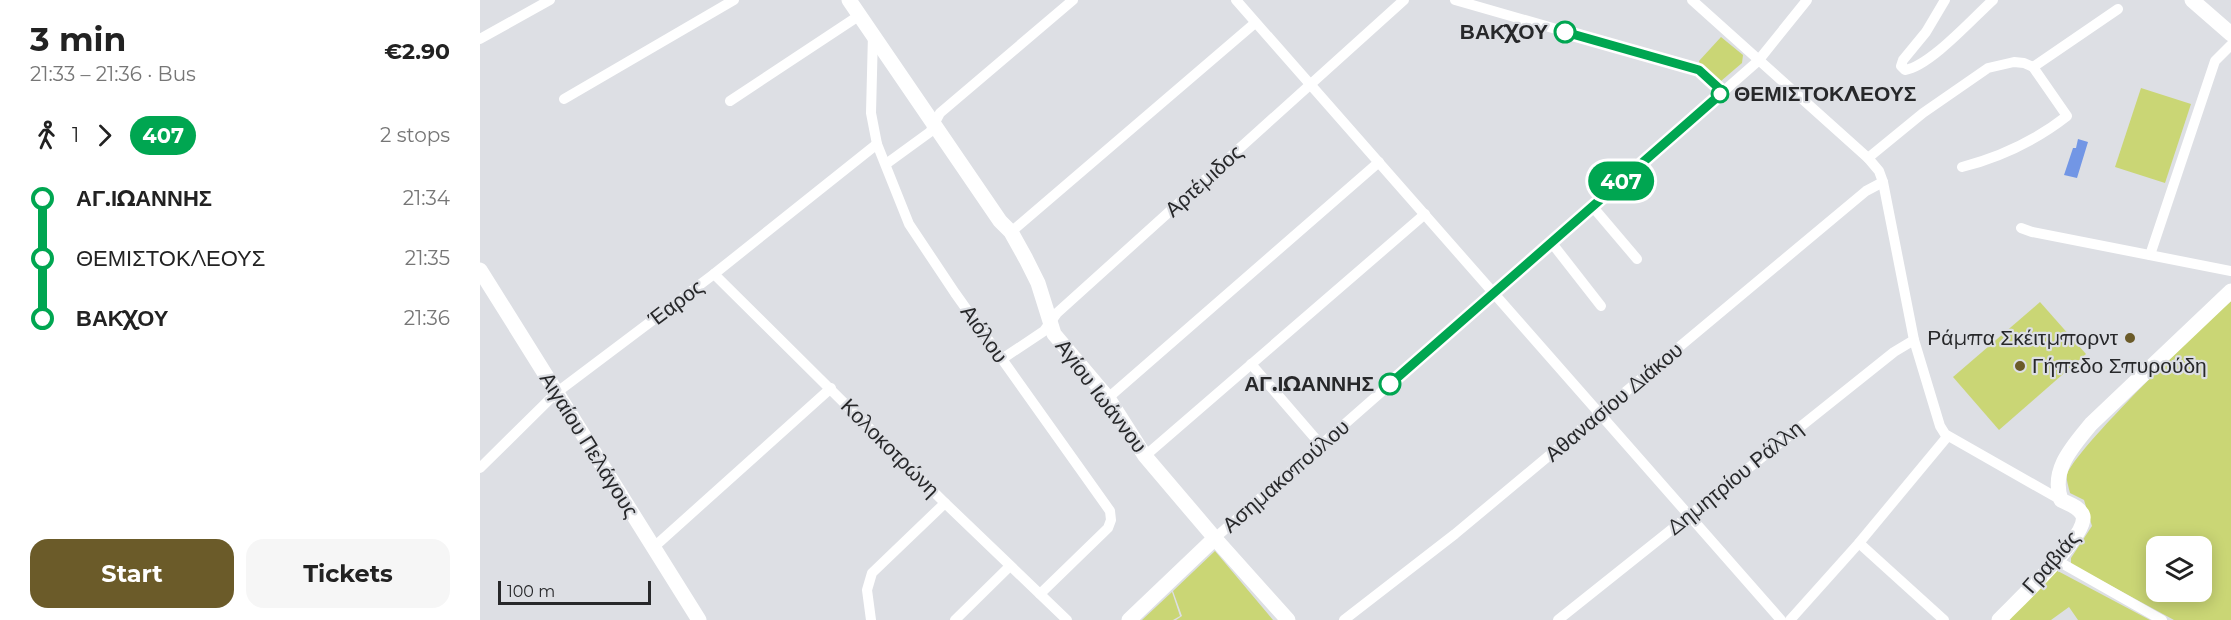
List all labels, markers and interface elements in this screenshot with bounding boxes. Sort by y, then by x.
text: 3 min [30,19,126,59]
place label: ΒΑΚΧΟΥ [1460,19,1548,44]
marker: ΒΑΚΧΟΥ [1554,21,1576,43]
text: €2.90 [384,38,450,65]
text: 21:33 – 21:36 · Bus [30,62,196,86]
place label: ΘΕΜΙΣΤΟΚΛΕΟΥΣ [1734,81,1916,106]
marker: ΘΕΜΙΣΤΟΚΛΕΟΥΣ [1711,85,1729,103]
icon: walk [30,119,63,152]
icon: forward [88,119,121,152]
text: 1 [72,123,79,147]
text: 407 [142,123,184,148]
text: 2 stops [380,123,450,147]
street label: Αρτέμιδος [1160,139,1248,222]
line badge: 407 [1586,162,1656,201]
text: 407 [1600,169,1642,194]
text: ΑΓ.ΙΩΑΝΝΗΣ [76,185,212,212]
text: 21:34 [403,186,450,210]
text: ΘΕΜΙΣΤΟΚΛΕΟΥΣ [76,245,265,272]
text: 21:35 [405,246,450,270]
street label: Έαρος [642,274,708,332]
street label: Αιόλου [956,300,1013,367]
text: ΒΑΚΧΟΥ [76,305,168,332]
text: 21:36 [404,306,450,330]
place label: Ράμπα Σκέιτμπορντ [1927,325,2119,350]
marker: Ράμπα Σκέιτμπορντ [2123,331,2137,345]
street label: Αγίου Ιωάννου [1050,334,1152,458]
street label: Αθανασίου Διάκου [1540,337,1688,466]
place label: Γήπεδο Σπυρούδη [2032,353,2207,378]
marker: Γήπεδο Σπυρούδη [2013,359,2027,373]
street label: Αιγαίου Πελάγους [535,368,644,522]
place label: ΑΓ.ΙΩΑΝΝΗΣ [1244,371,1374,396]
marker: ΑΓ.ΙΩΑΝΝΗΣ [1379,373,1401,395]
street label: Κολοκοτρώνη [836,393,945,502]
street label: Ασημακοπούλου [1217,414,1354,537]
street label: Δημητρίου Ράλλη [1662,415,1807,540]
street label: Γραβιάς [2017,525,2085,598]
map controls [2146,536,2212,602]
button: layers [2146,536,2212,602]
button: Start [30,539,234,608]
button: Tickets [246,539,450,608]
scale bar [498,578,651,606]
text: 100 m [507,582,555,601]

